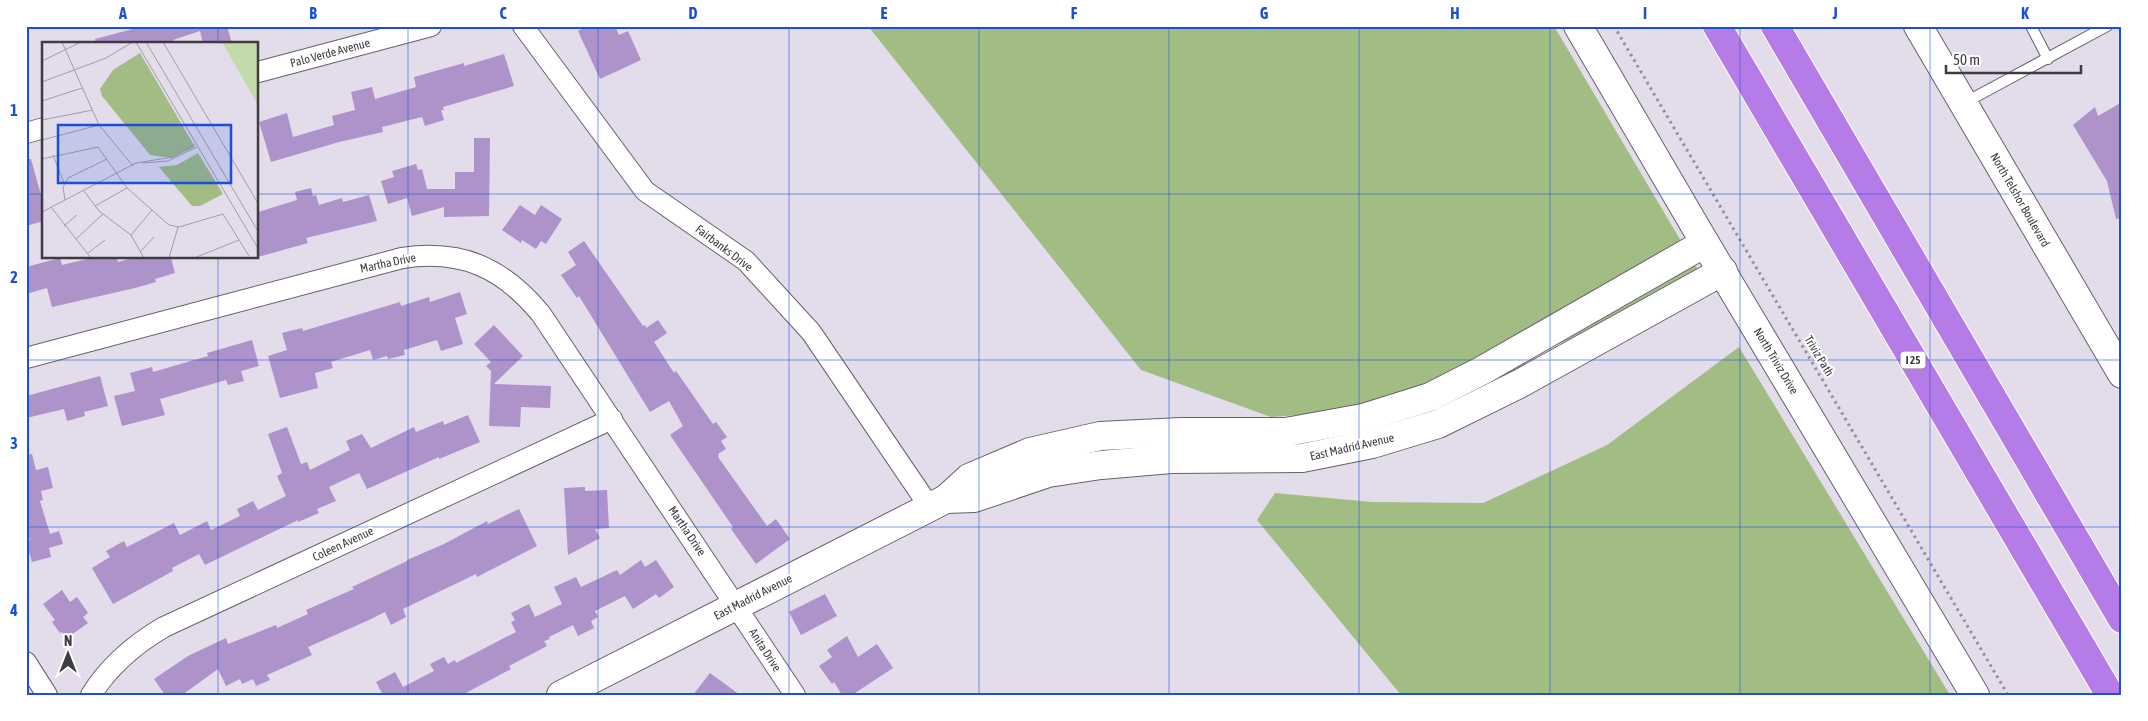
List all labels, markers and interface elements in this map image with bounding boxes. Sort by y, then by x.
text: A [118,4,127,22]
text: B [309,4,317,22]
text: C [499,4,507,22]
text: D [689,4,698,22]
text: E [881,4,888,22]
text: F [1071,4,1078,22]
text: G [1260,4,1269,22]
text: H [1450,4,1460,22]
text: I [1643,4,1647,22]
text: J [1831,4,1838,22]
text: K [2021,4,2029,22]
street label: Palo Verde Avenue [289,36,371,70]
inset map [42,42,259,259]
scale bar [1946,42,2080,74]
text: 50 m [1953,51,1980,68]
text: 1 [10,101,18,119]
street label: North Telshor Boulevard [1987,150,2053,250]
street label: Fairbanks Drive [693,222,755,274]
street label: Martha Drive [359,250,417,276]
text: 2 [10,268,18,286]
street label: North Triviz Drive [1751,325,1801,397]
street label: Triviz Path [1801,333,1837,379]
road number: I 25 [1900,352,1926,368]
street label: East Madrid Avenue [1308,430,1396,464]
text: 3 [10,434,18,452]
street label: Martha Drive [665,504,709,558]
street label: Coleen Avenue [310,524,376,564]
street label: East Madrid Avenue [711,571,795,623]
text: 4 [9,601,18,619]
street label: Anita Drive [746,626,784,674]
north arrow [42,628,92,678]
text: N [64,633,72,649]

